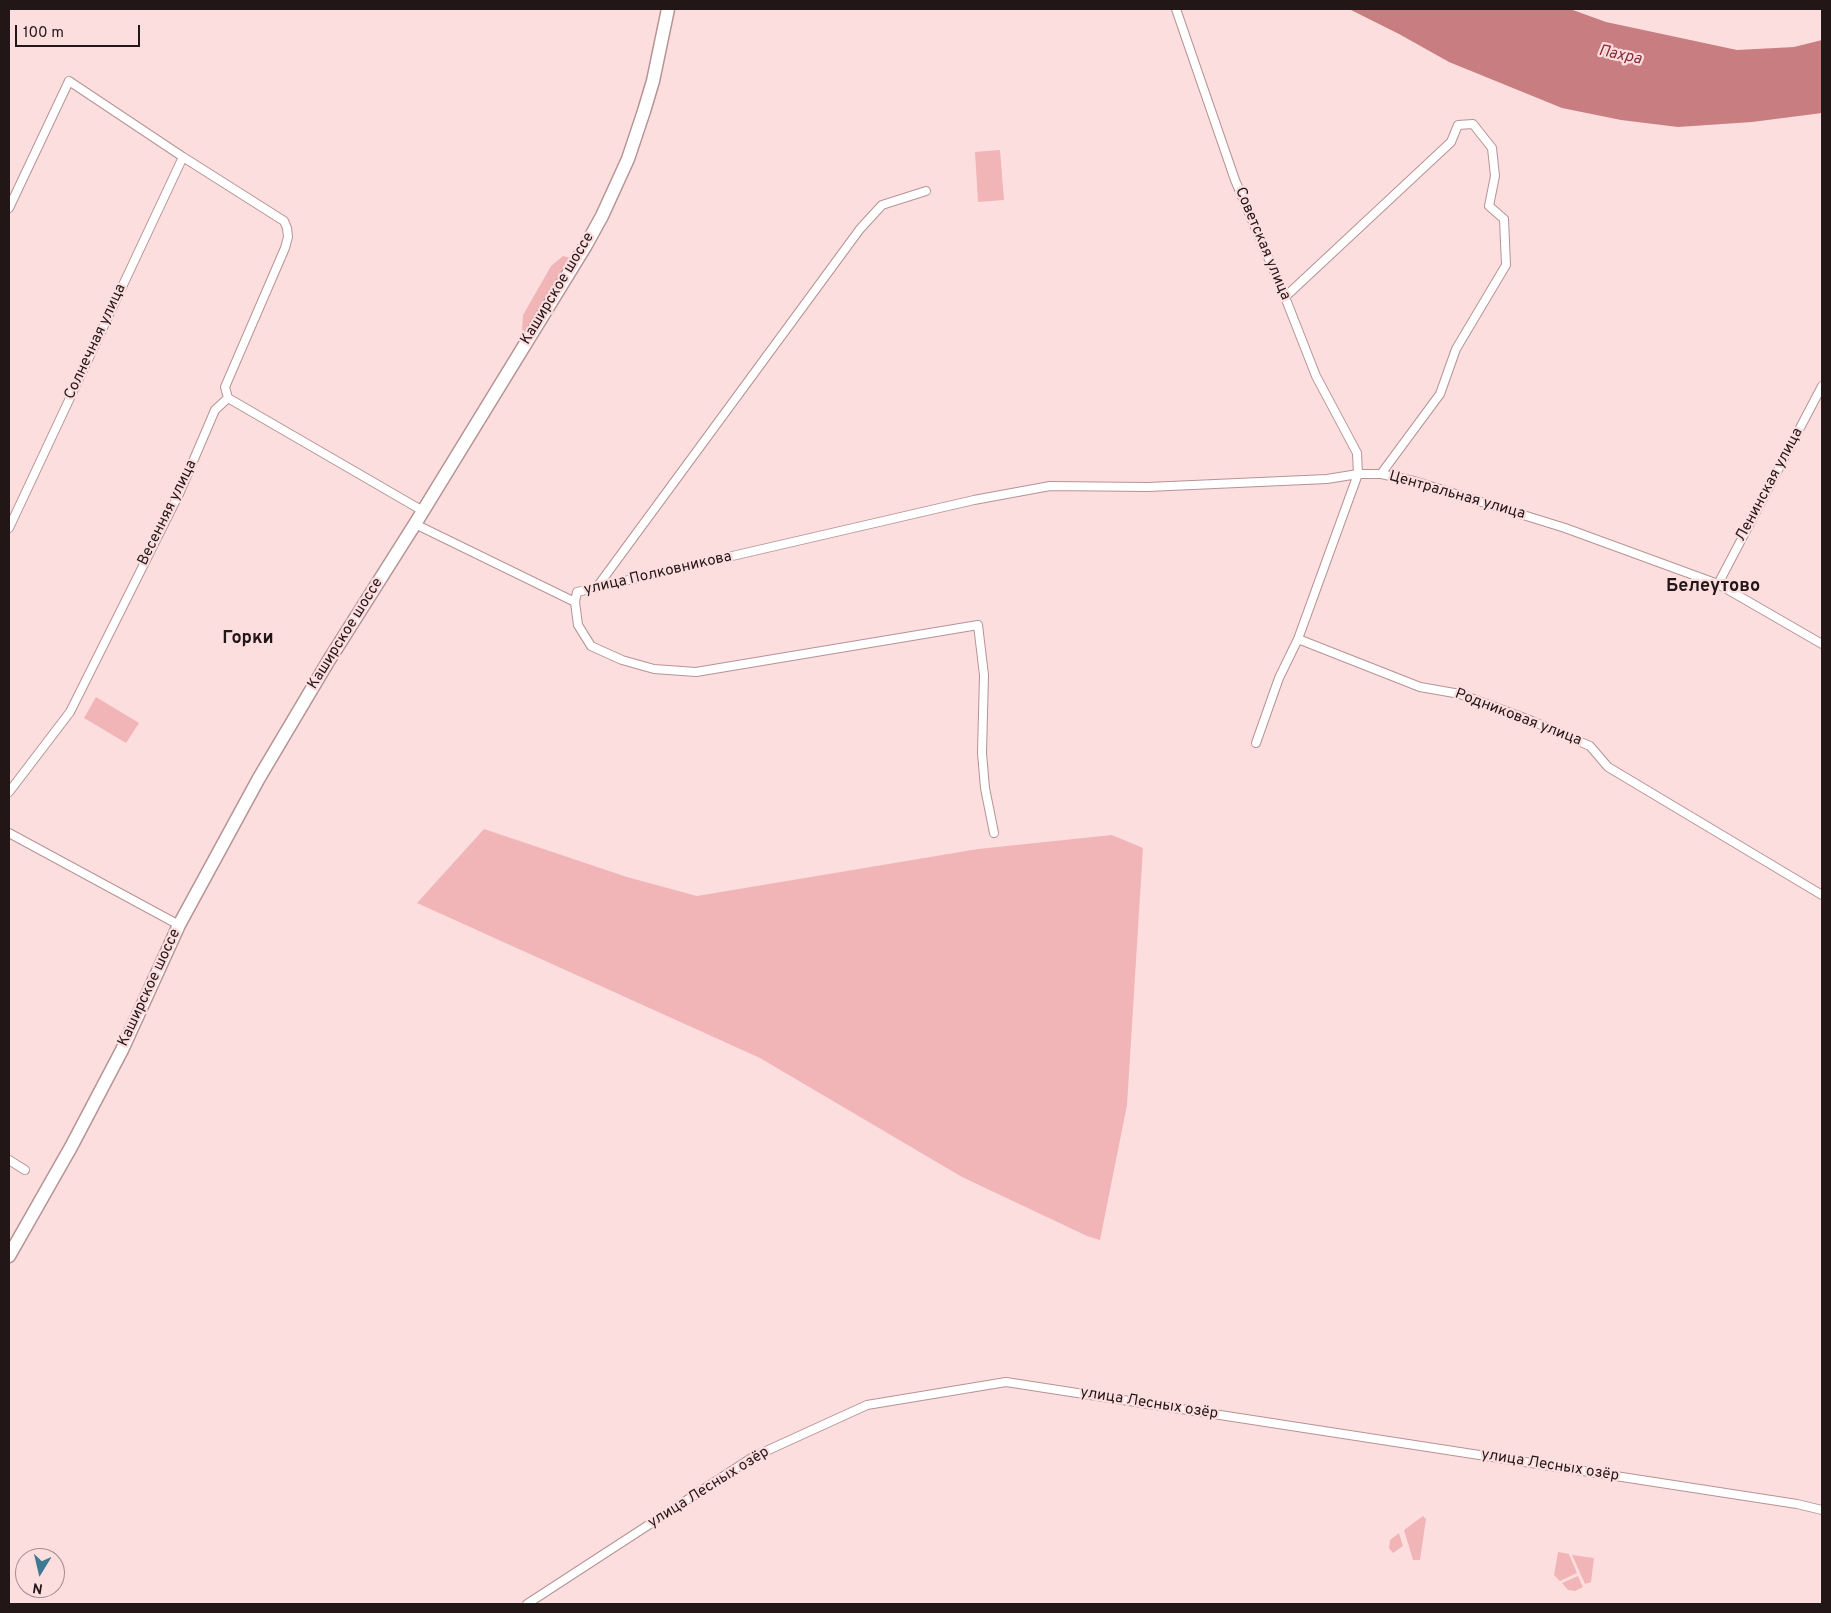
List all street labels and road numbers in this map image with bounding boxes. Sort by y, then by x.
street label: Советская улица [1230,185,1294,303]
street label: Каширское шоссе [517,230,599,348]
street label: Солнечная улица [61,281,131,403]
street label: Ленинская улица [1733,425,1807,545]
street label: Весенняя улица [135,457,201,569]
street label: Центральная улица [1387,468,1527,524]
street label: улица Полковникова [582,548,734,600]
street label: Каширское шоссе [305,575,387,693]
street label: Родниковая улица [1452,686,1584,750]
street label: Каширское шоссе [115,926,185,1050]
street label: улица Лесных озёр [1079,1384,1219,1424]
street label: улица Лесных озёр [645,1443,773,1533]
street label: улица Лесных озёр [1480,1446,1620,1486]

